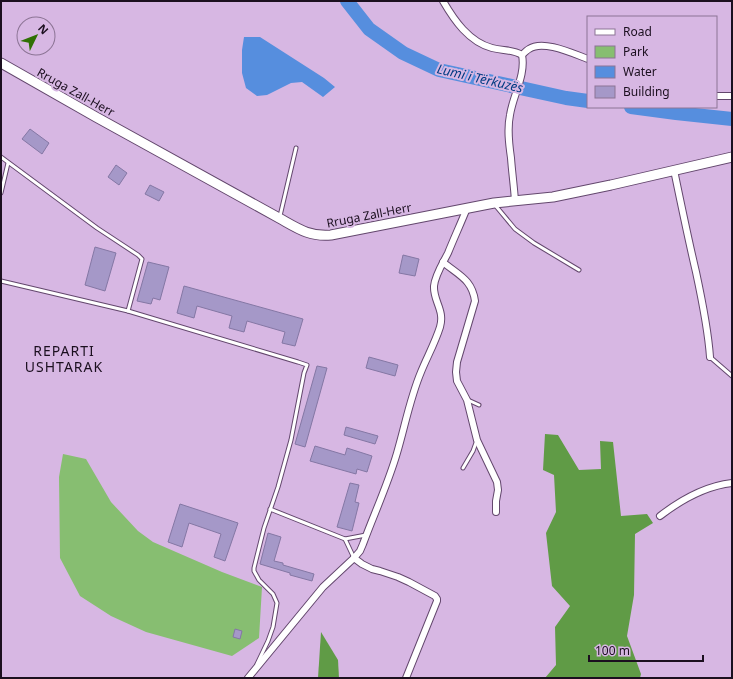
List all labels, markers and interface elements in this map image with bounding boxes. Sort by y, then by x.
north arrow [16,16,56,56]
legend [587,16,717,108]
text: N [35,20,52,37]
text: Road [623,23,652,40]
text: Park [623,43,649,60]
water label: Lumi i Tërkuzës [435,59,525,97]
text: Water [623,63,657,80]
street label: Rruga Zall-Herr [34,64,118,120]
text: Building [623,83,670,100]
street label: Rruga Zall-Herr [325,198,413,232]
district label: REPARTI USHTARAK [25,341,103,376]
scale bar [589,637,703,663]
text: 100 m [595,642,630,659]

